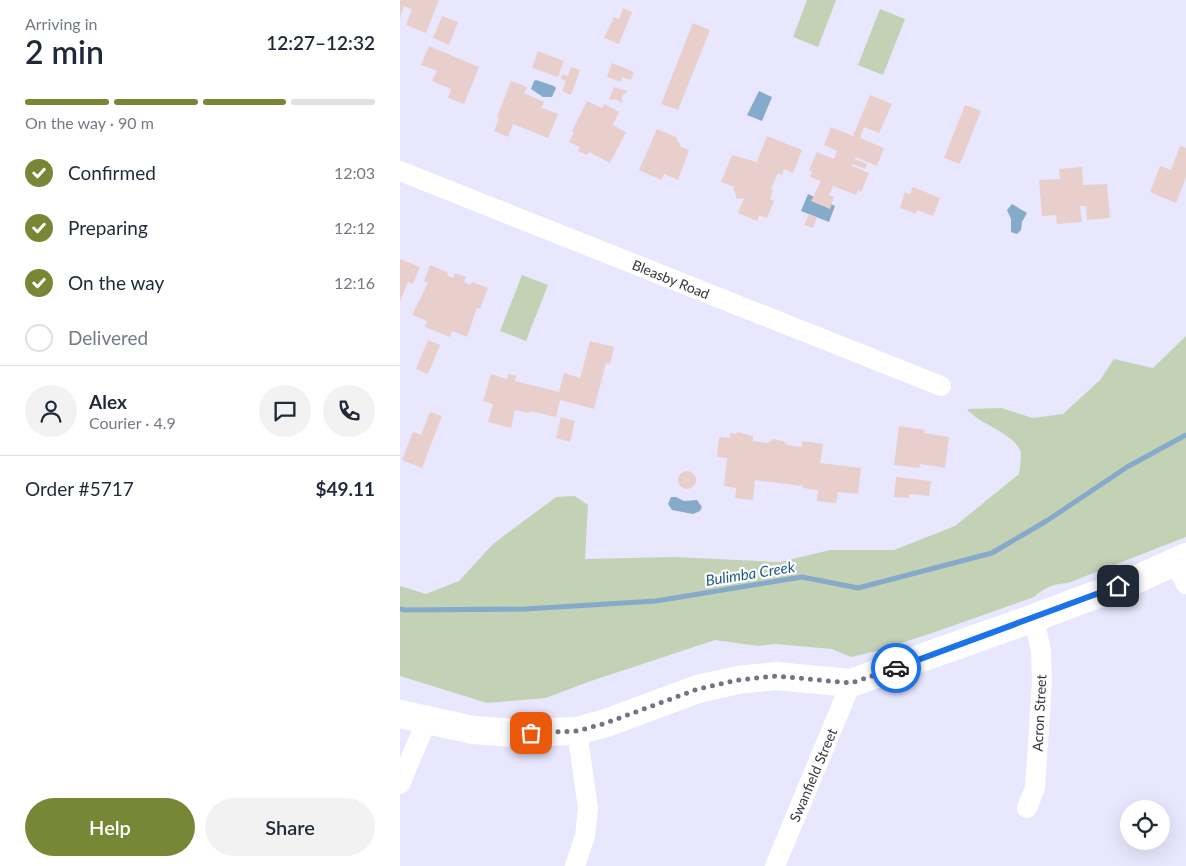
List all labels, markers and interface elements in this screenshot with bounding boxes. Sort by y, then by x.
text: Arriving in [25,14,98,33]
text: 12:27–12:32 [266,31,375,54]
text: 2 min [25,32,104,71]
text: On the way · 90 m [25,113,154,132]
icon: check [25,159,53,187]
text: Confirmed [68,161,156,184]
text: 12:03 [334,163,375,182]
icon: check [25,214,53,242]
text: Preparing [68,216,148,239]
text: 12:12 [334,218,375,237]
street label: Bleasby Road [630,256,712,302]
icon: check [25,269,53,297]
text: On the way [68,271,164,294]
text: 12:16 [334,273,375,292]
text: Delivered [68,326,148,349]
button: person [25,385,77,437]
button: chat [259,385,311,437]
button: phone [323,385,375,437]
text: Alex [89,390,127,413]
text: Courier · 4.9 [89,413,176,432]
text: Order #5717 [25,477,134,500]
text: $49.11 [315,477,375,500]
water label: Bulimba Creek [704,557,797,589]
pin [1097,565,1139,607]
icon: home [1104,572,1132,600]
courier [871,643,921,693]
icon: car [882,654,910,682]
street label: Acron Street [1028,674,1050,752]
pin [510,712,552,754]
icon: bag [517,719,545,747]
street label: Swanfield Street [786,726,840,824]
button: Help [25,798,195,856]
button: Share [205,798,375,856]
map controls [1120,800,1170,850]
button: locate [1120,800,1170,850]

